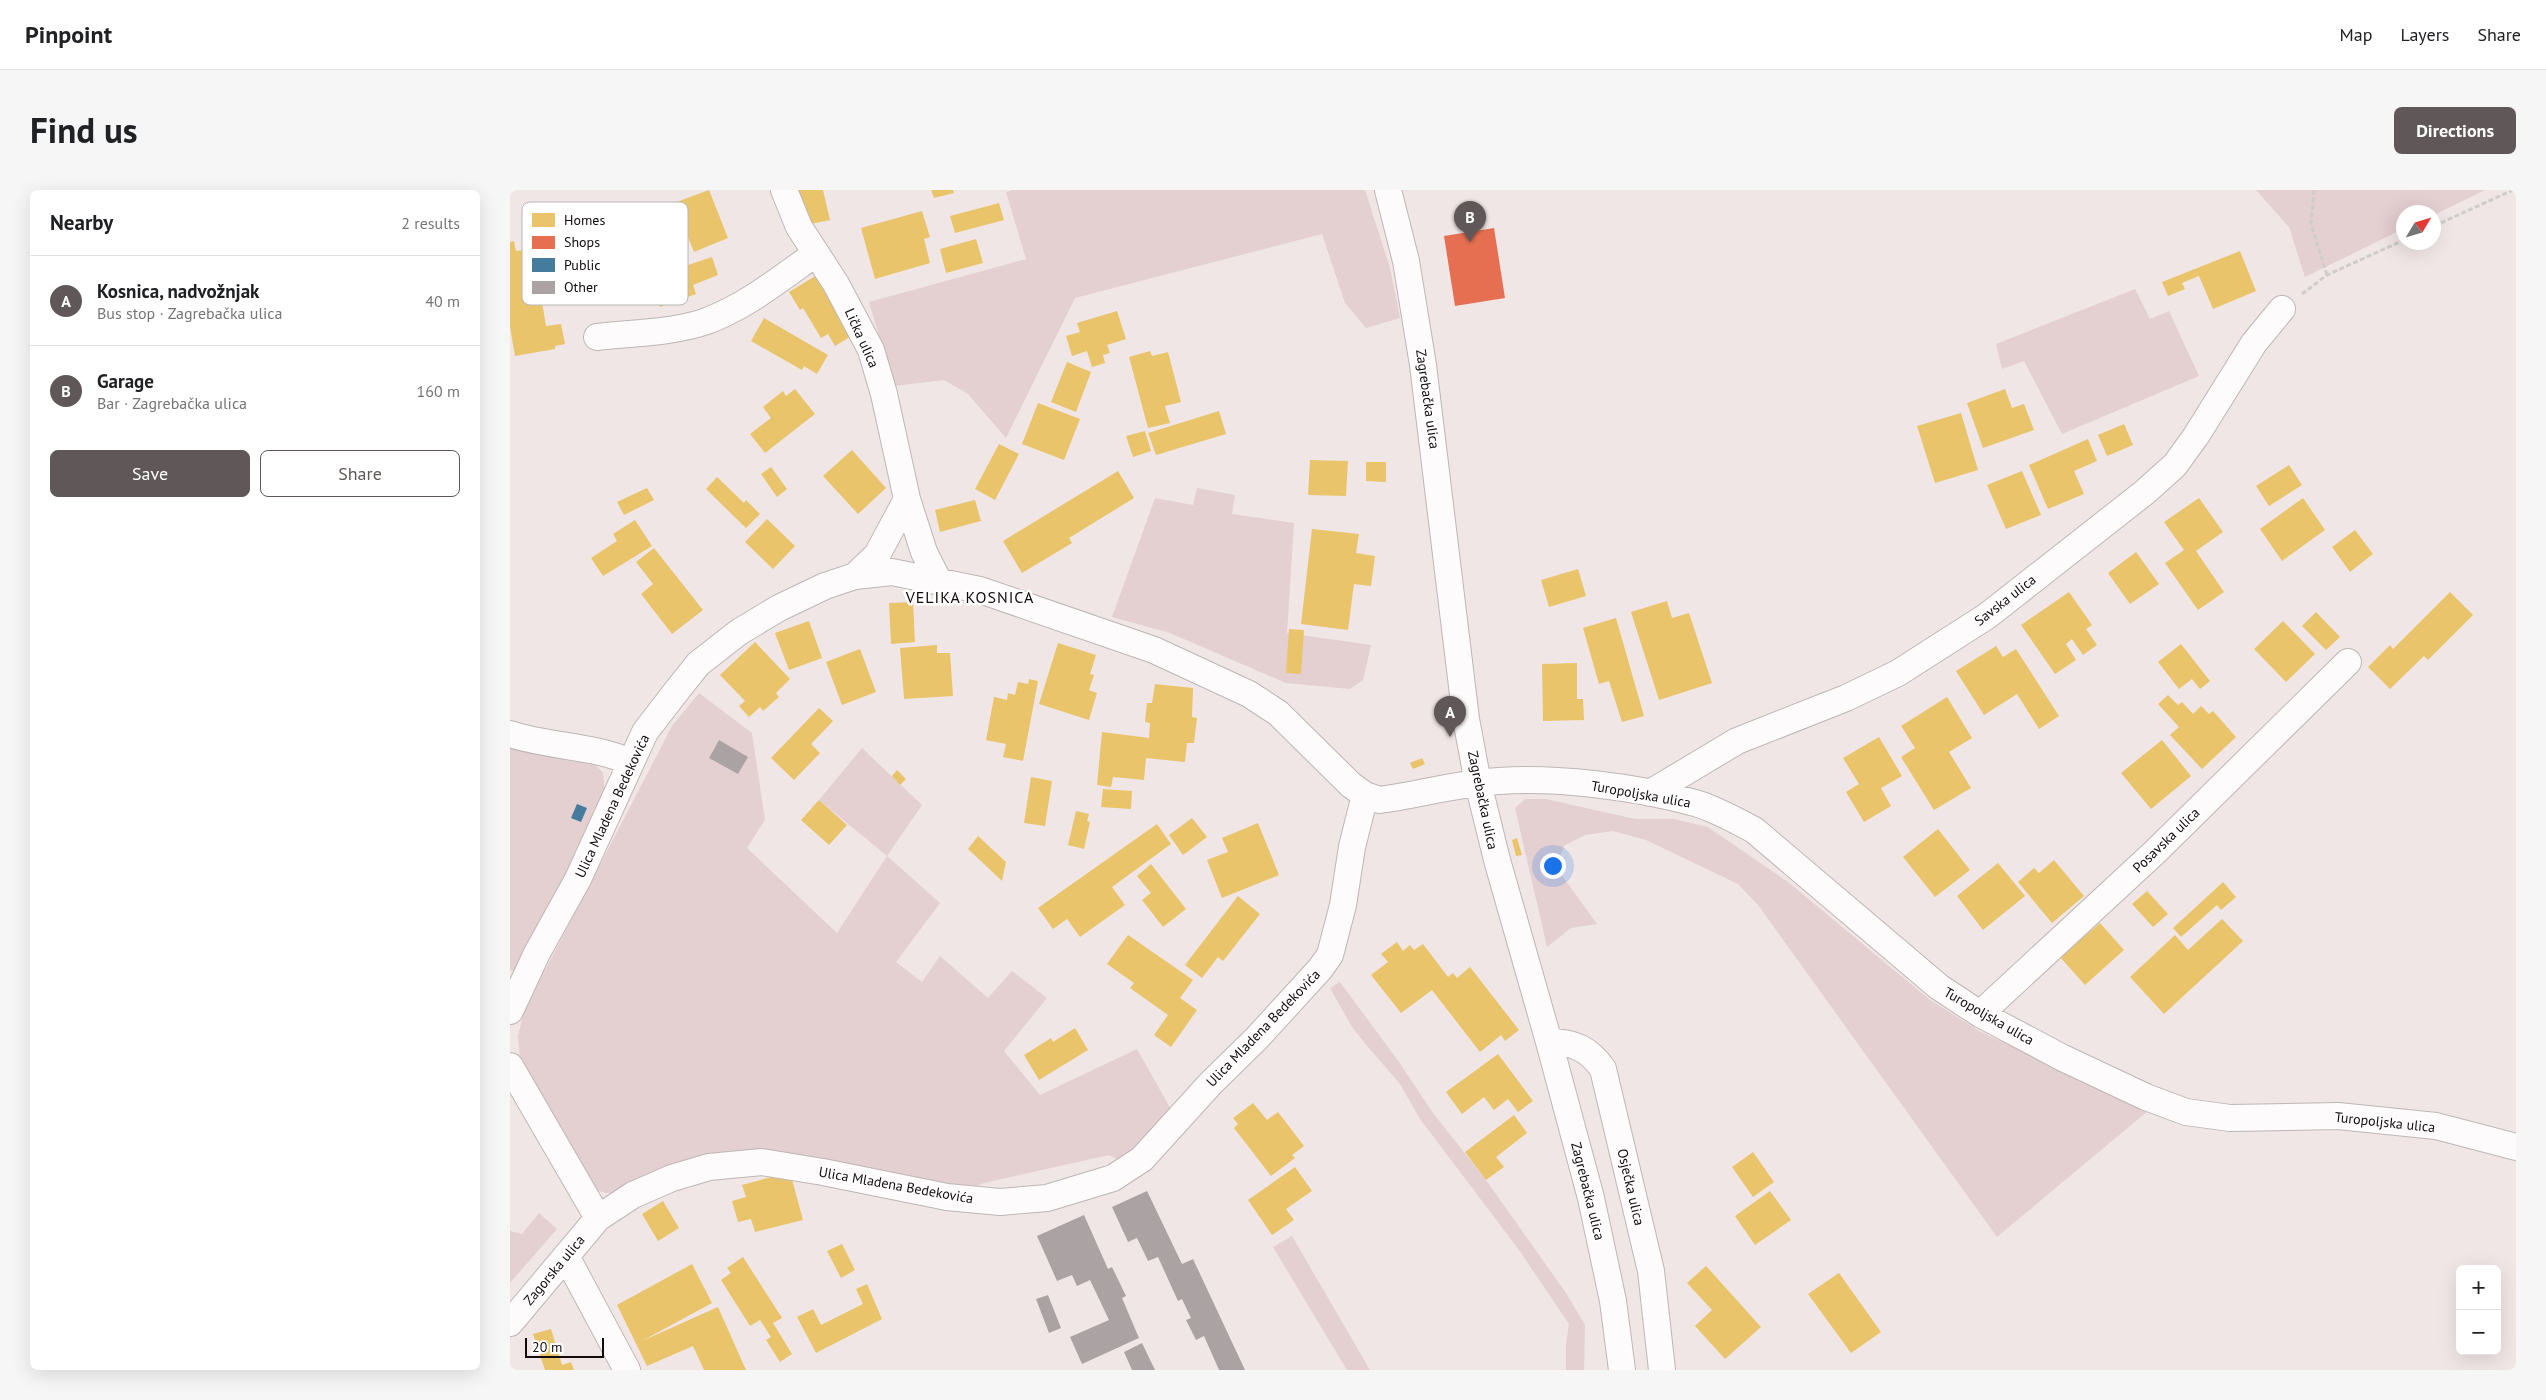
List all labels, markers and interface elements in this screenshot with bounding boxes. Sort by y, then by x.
text: Pinpoint [25,19,112,50]
text: Map [2340,23,2372,46]
text: Layers [2400,23,2449,46]
text: Share [2477,23,2521,46]
text: Find us [30,107,138,153]
button: Directions [2394,107,2516,154]
pin: B [1454,201,1486,242]
legend [522,202,688,305]
north arrow [2396,205,2441,250]
text: Nearby [50,209,113,236]
text: Homes [564,211,605,229]
text: 2 results [401,213,460,233]
text: Shops [564,233,600,251]
text: Public [564,256,601,274]
text: Other [564,278,598,296]
text: Kosnica, nadvožnjak [97,279,259,303]
text: A [61,291,71,311]
text: 40 m [425,291,460,311]
text: Bus stop · Zagrebačka ulica [97,303,283,323]
street label: Lička ulica [841,305,883,371]
street label: Zagrebačka ulica [1412,348,1444,450]
text: Garage [97,369,154,393]
text: B [61,381,71,401]
text: 160 m [417,381,460,401]
text: Bar · Zagrebačka ulica [97,393,247,413]
button: Save [50,450,250,497]
button: Share [260,450,460,497]
street label: Savska ulica [1971,570,2039,630]
district label: VELIKA KOSNICA [905,587,1034,607]
pin: A [1434,696,1466,737]
street label: Ulica Mladena Bedekovića [571,731,653,881]
street label: Zagrebačka ulica [1464,749,1502,851]
street label: Turopoljska ulica [1590,776,1692,812]
street label: Posavska ulica [2129,804,2203,876]
your location [1540,853,1566,879]
street label: Ulica Mladena Bedekovića [1202,965,1324,1091]
street label: Turopoljska ulica [1941,983,2037,1049]
street label: Turopoljska ulica [2334,1108,2436,1136]
street label: Zagrebačka ulica [1567,1140,1609,1242]
street label: Osječka ulica [1613,1147,1649,1227]
street label: Ulica Mladena Bedekovića [817,1163,975,1207]
street label: Zagorska ulica [519,1231,589,1309]
map controls [2456,1265,2501,1355]
button: + [2456,1265,2501,1310]
button: − [2456,1310,2501,1355]
scale bar [525,1335,604,1358]
text: 20 m [532,1338,562,1356]

